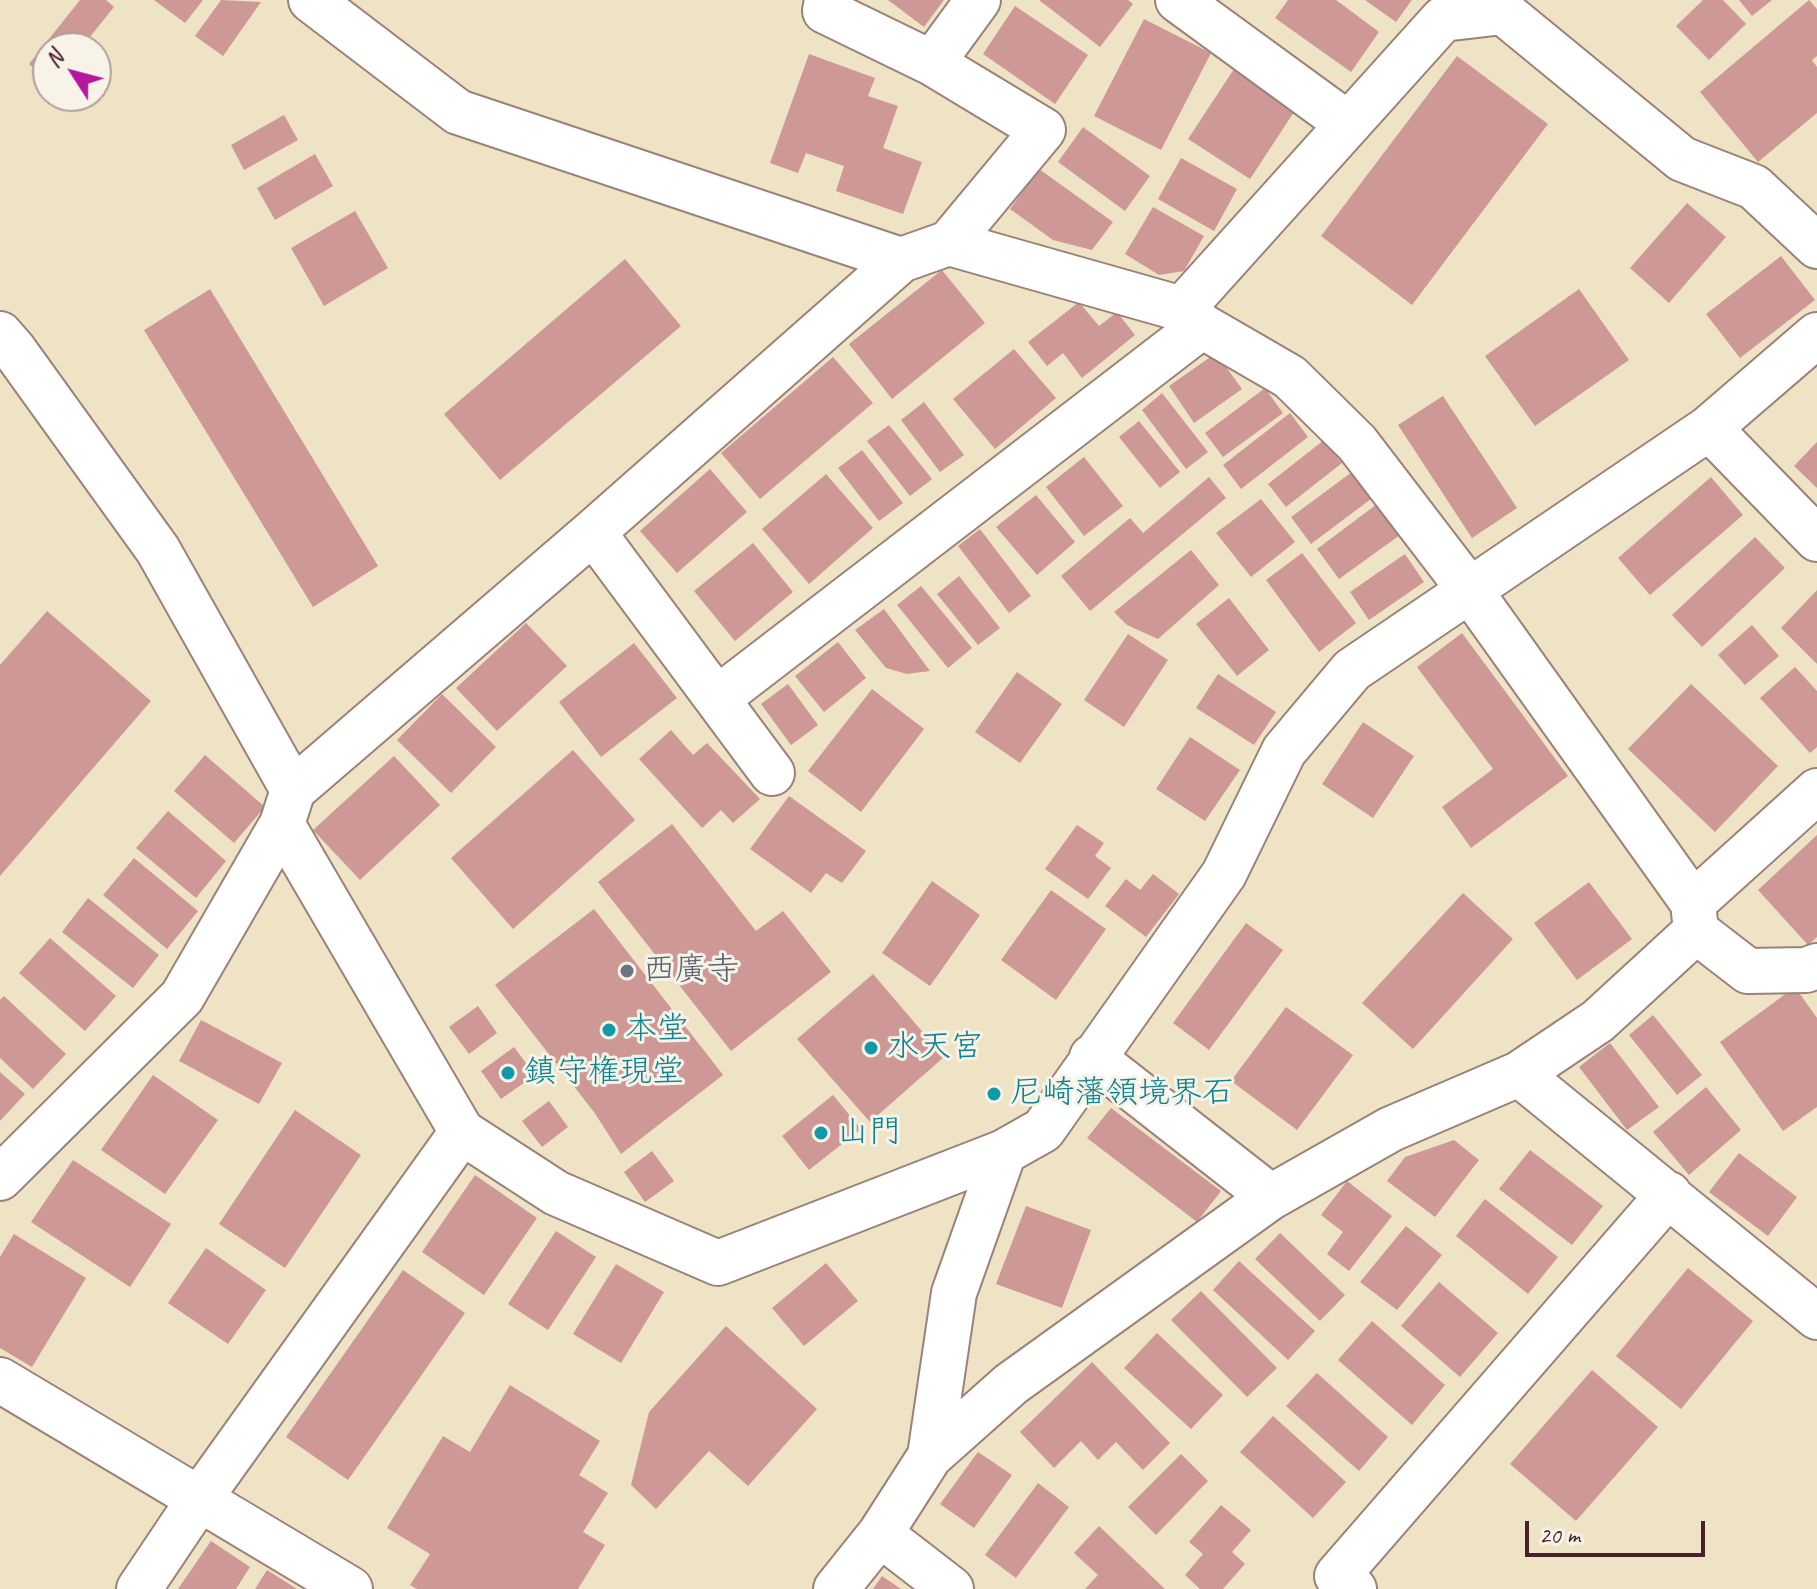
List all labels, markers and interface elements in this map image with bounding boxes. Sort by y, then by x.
north arrow [32,32,112,112]
text: N [39,45,70,73]
place label: 西廣寺 [643,952,739,990]
marker: 西廣寺 [618,962,636,980]
place label: 本堂 [625,1011,689,1049]
marker: 本堂 [600,1021,618,1039]
place label: 水天宮 [887,1029,983,1067]
marker: 水天宮 [862,1039,880,1057]
place label: 鎮守権現堂 [524,1054,684,1092]
marker: 鎮守権現堂 [499,1064,517,1082]
place label: 尼崎藩領境界石 [1010,1075,1234,1113]
marker: 尼崎藩領境界石 [985,1085,1003,1103]
place label: 山門 [837,1114,901,1152]
marker: 山門 [812,1124,830,1142]
scale bar [1529,1505,1709,1555]
text: 20 m [1539,1520,1580,1550]

